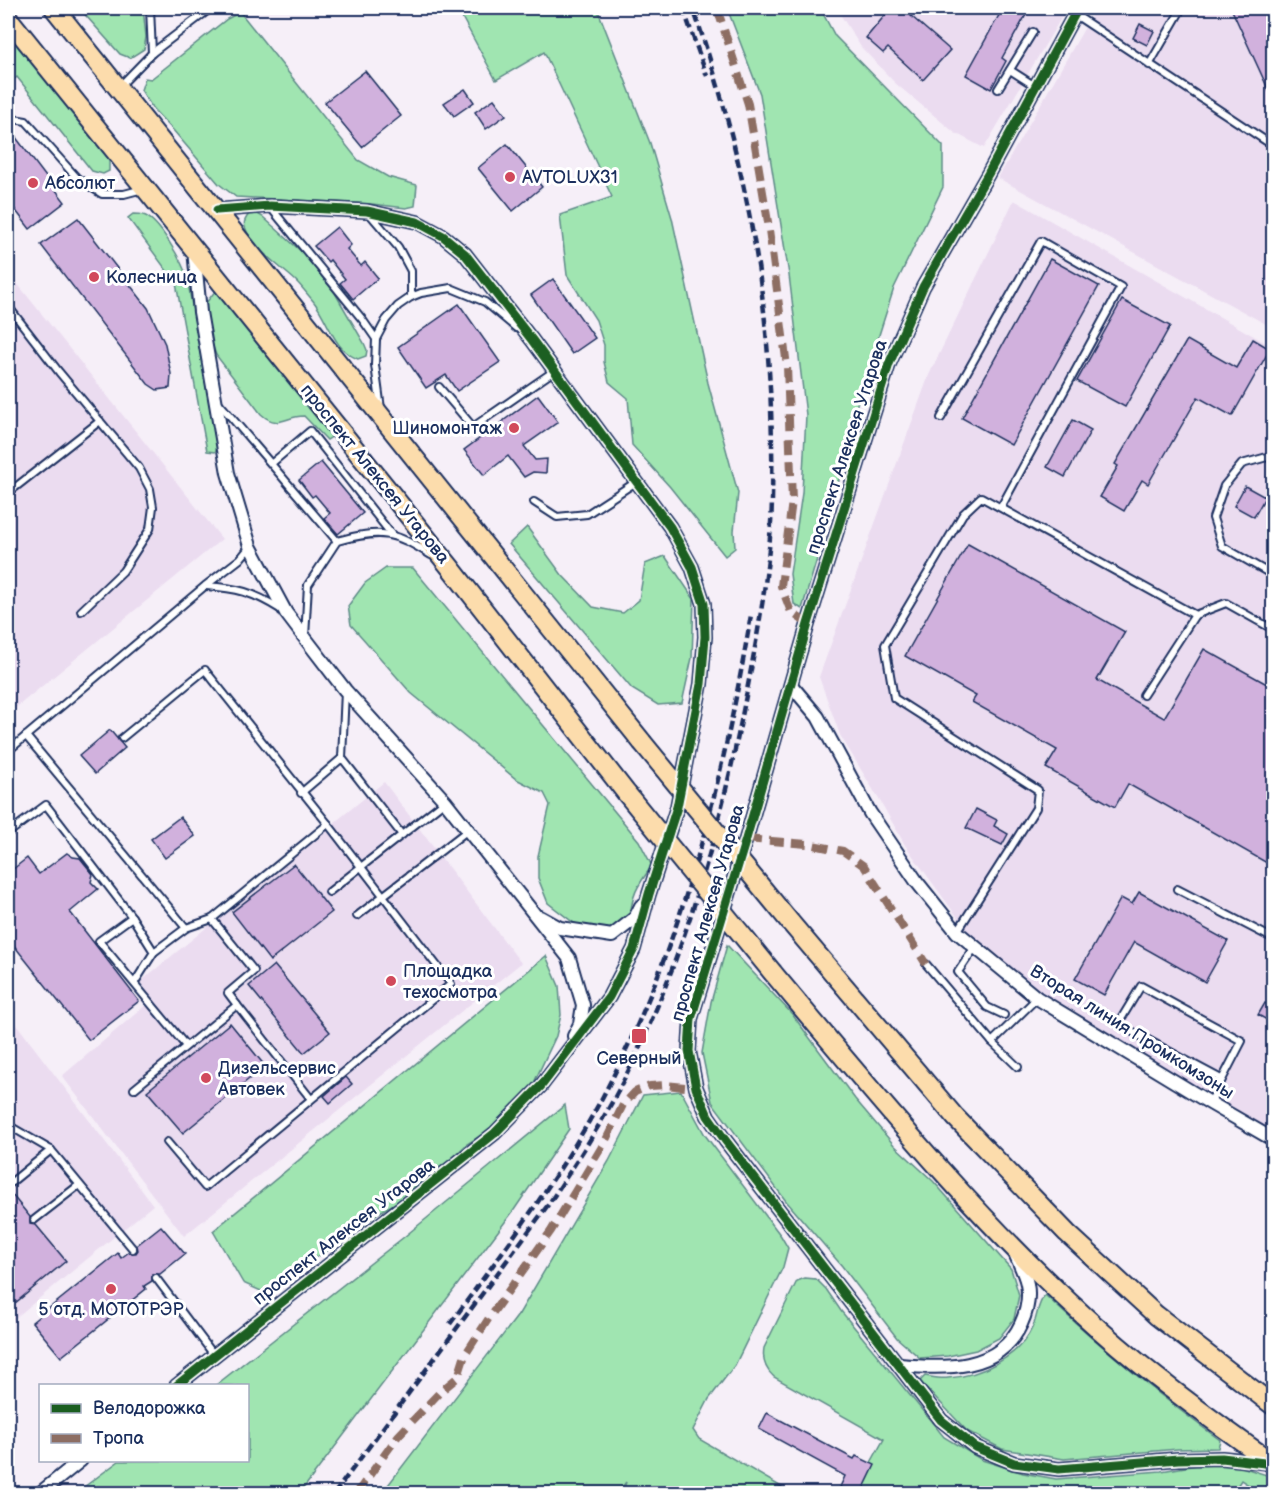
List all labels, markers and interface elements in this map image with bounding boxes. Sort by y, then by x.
place label: AVTOLUX31 [522,167,618,188]
marker: AVTOLUX31 [503,170,517,184]
place label: Абсолют [44,173,116,194]
marker: Абсолют [26,176,40,190]
place label: Колесница [106,267,198,288]
marker: Колесница [87,270,101,284]
street label: проспект Алексея Угарова [802,337,892,557]
street label: проспект Алексея Угарова [296,380,454,568]
place label: Шиномонтаж [392,418,502,439]
marker: Шиномонтаж [507,421,521,435]
street label: проспект Алексея Угарова [667,802,749,1024]
street label: Вторая линия Промкомзоны [1026,960,1238,1104]
place label: Площадка техосмотра [403,961,498,1003]
marker: Площадка техосмотра [384,974,398,988]
marker: Северный [630,1027,648,1045]
place label: Северный [596,1048,682,1069]
place label: Дизельсервис Автовек [217,1058,336,1100]
marker: Дизельсервис Автовек [199,1071,213,1085]
street label: проспект Алексея Угарова [249,1154,439,1309]
marker: 5 отд. МОТОТРЭР [104,1282,118,1296]
place label: 5 отд. МОТОТРЭР [38,1299,184,1320]
legend [39,1384,249,1462]
text: Велодорожка [93,1398,206,1419]
text: Тропа [93,1428,144,1449]

